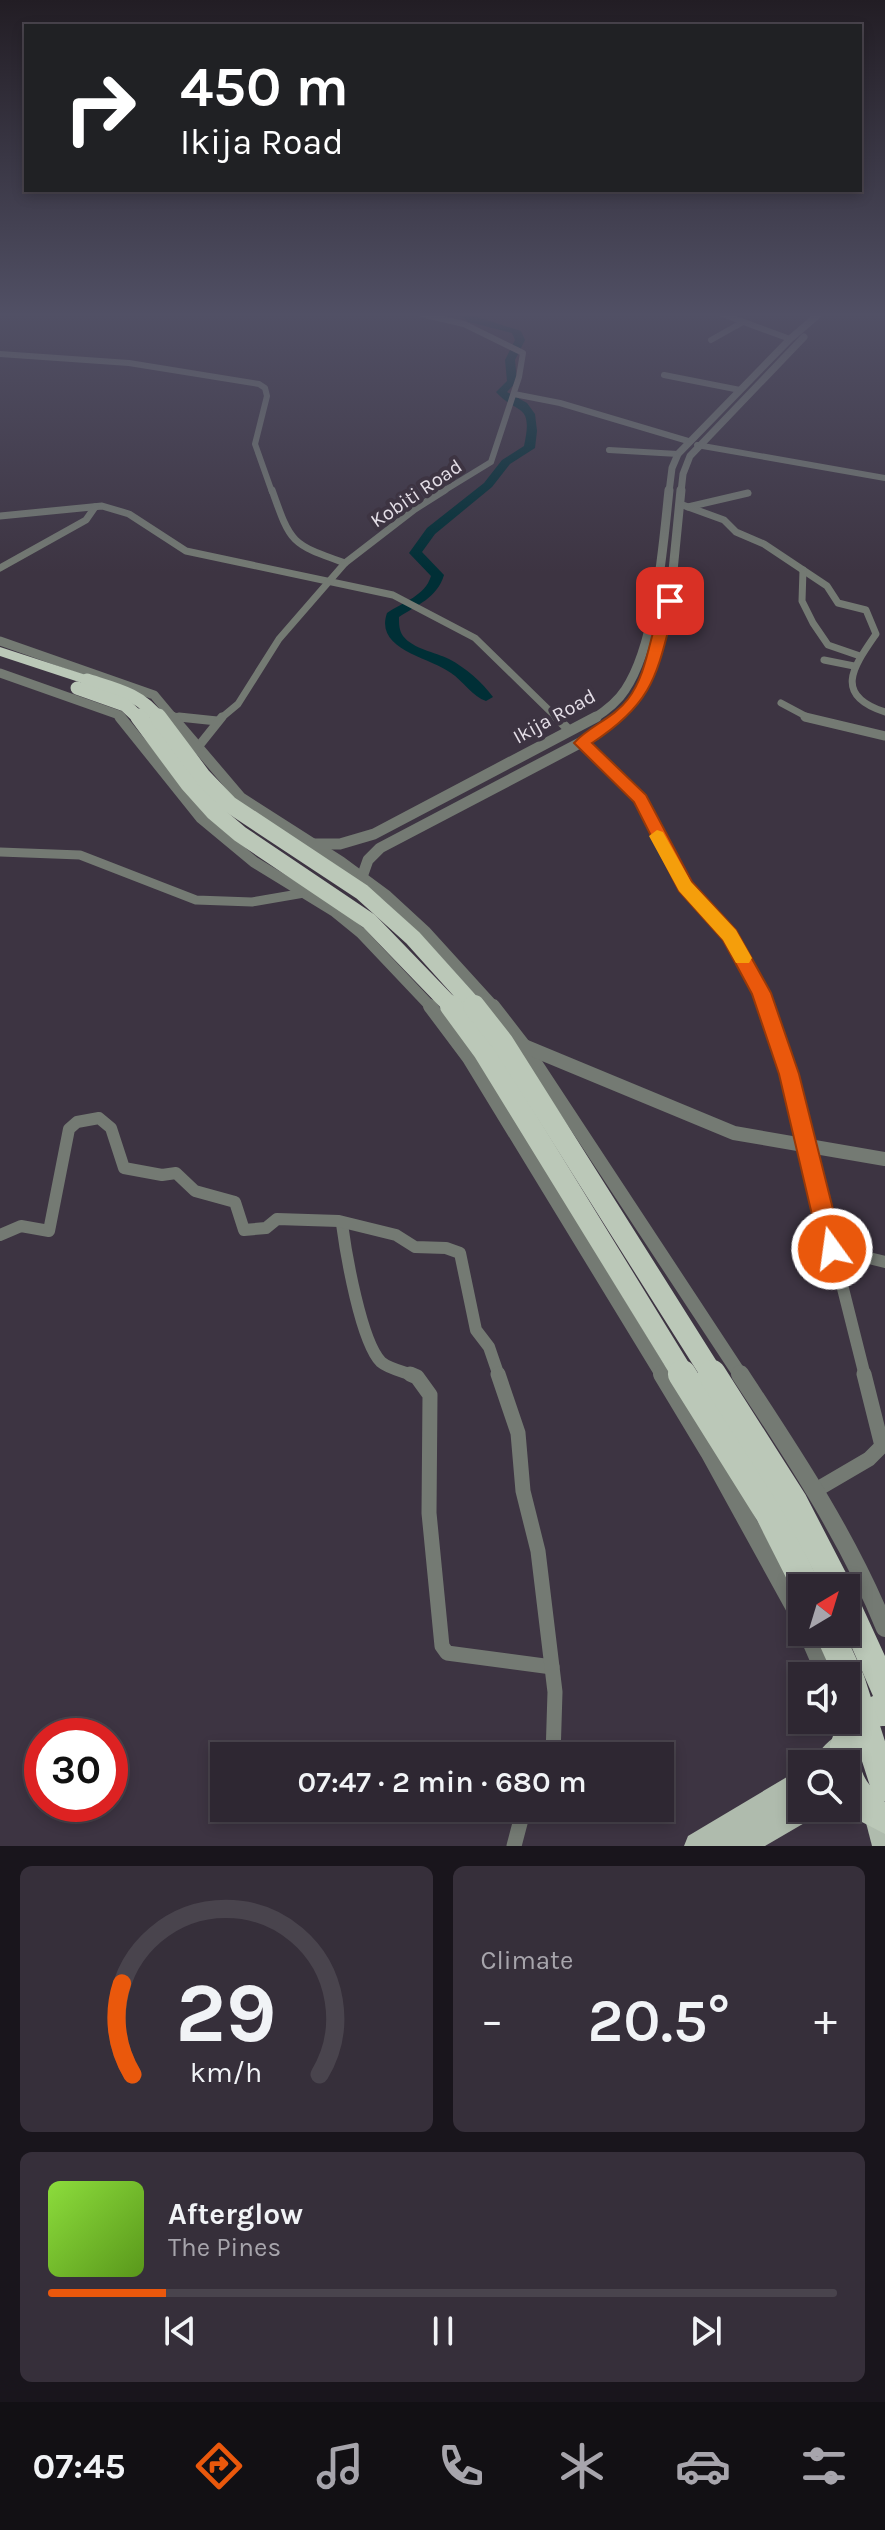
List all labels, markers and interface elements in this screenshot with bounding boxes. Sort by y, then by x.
text: 450 m [180,54,349,119]
icon: right [48,56,152,160]
text: Ikija Road [180,121,344,163]
street label: Kobiti Road [366,454,466,532]
pin [636,567,704,635]
icon: arrive [648,579,692,623]
street label: Ikija Road [509,684,600,749]
position arrow [790,1207,874,1291]
north arrow [788,1574,860,1646]
map controls [788,1574,860,1822]
button: sound [788,1662,860,1734]
speed limit sign: 30 [24,1718,128,1822]
button: search [788,1750,860,1822]
text: 07:47 · 2 min · 680 m [298,1764,586,1800]
text: Climate [481,1945,573,1976]
text: 29 [176,1965,277,2062]
text: 20.5° [587,1986,730,2056]
text: − [481,1995,504,2046]
text: + [814,1995,837,2046]
text: km/h [190,2056,262,2089]
text: Afterglow [168,2196,303,2232]
text: The Pines [168,2232,281,2263]
icon: previous [158,2309,202,2353]
icon: pause [421,2309,465,2353]
icon: next [684,2309,728,2353]
icon: directions [191,2438,247,2494]
icon: music [312,2438,368,2494]
icon: phone [433,2438,489,2494]
icon: climate [554,2438,610,2494]
icon: car [675,2438,731,2494]
icon: filters [796,2438,852,2494]
text: 07:45 [33,2445,125,2487]

